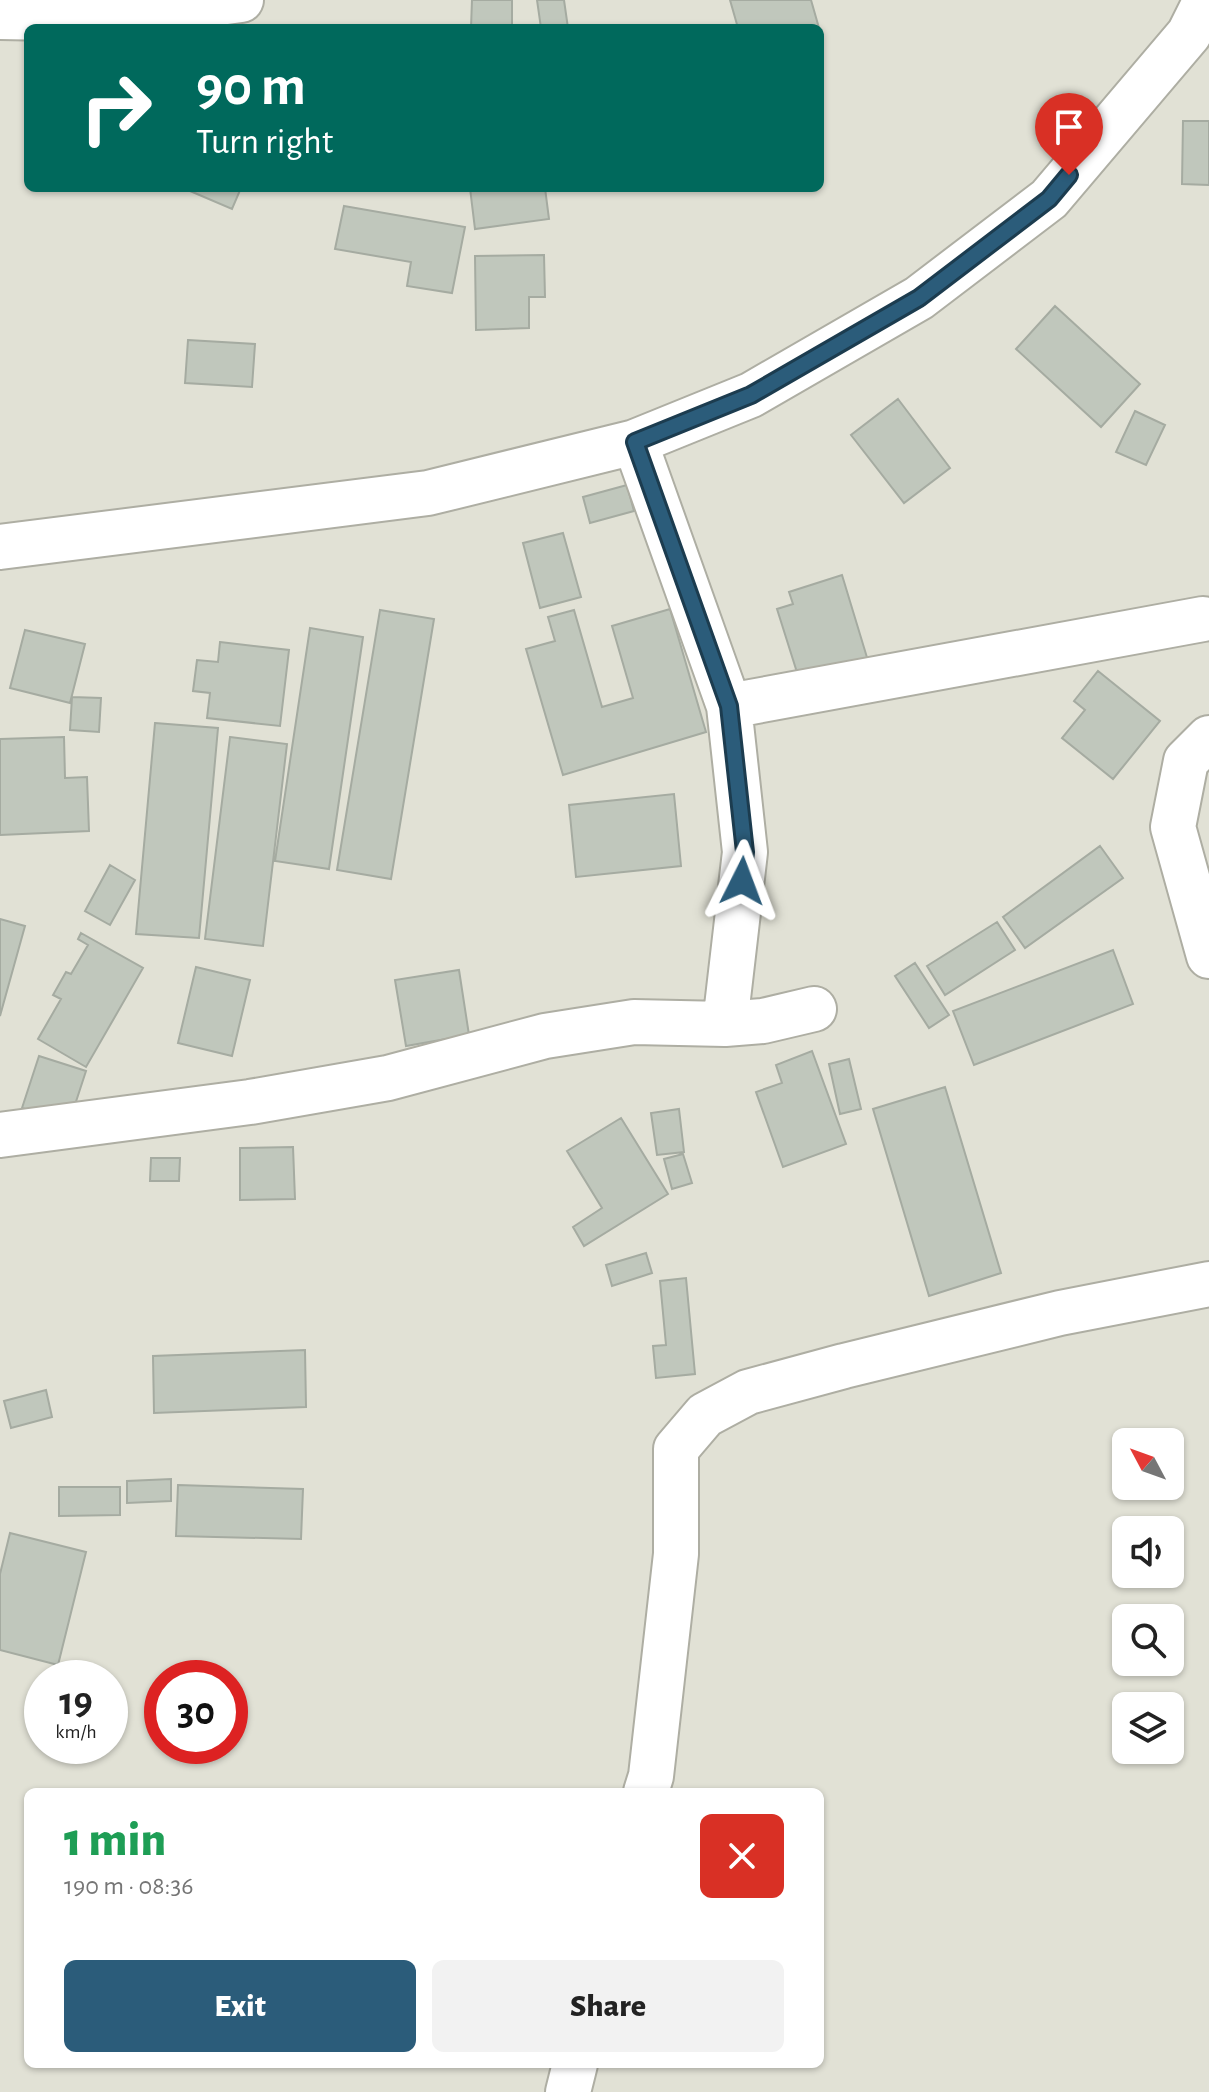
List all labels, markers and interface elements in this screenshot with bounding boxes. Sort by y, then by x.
icon: right [64,56,168,160]
text: 90 m [196,59,306,115]
pin [1035,93,1103,175]
icon: arrive [1047,105,1091,149]
text: Turn right [196,124,333,160]
position arrow [700,839,784,923]
north arrow [1112,1428,1184,1500]
map controls [1112,1428,1184,1764]
button: sound [1112,1516,1184,1588]
button: search [1112,1604,1184,1676]
speed limit sign: 30 [144,1660,248,1764]
text: 19 [59,1682,93,1722]
button: layers [1112,1692,1184,1764]
text: km/h [55,1722,97,1742]
button: close [700,1814,784,1898]
text: 1 min [64,1817,166,1865]
text: 190 m · 08:36 [64,1873,193,1899]
button: Exit [64,1960,416,2052]
button: Share [432,1960,784,2052]

